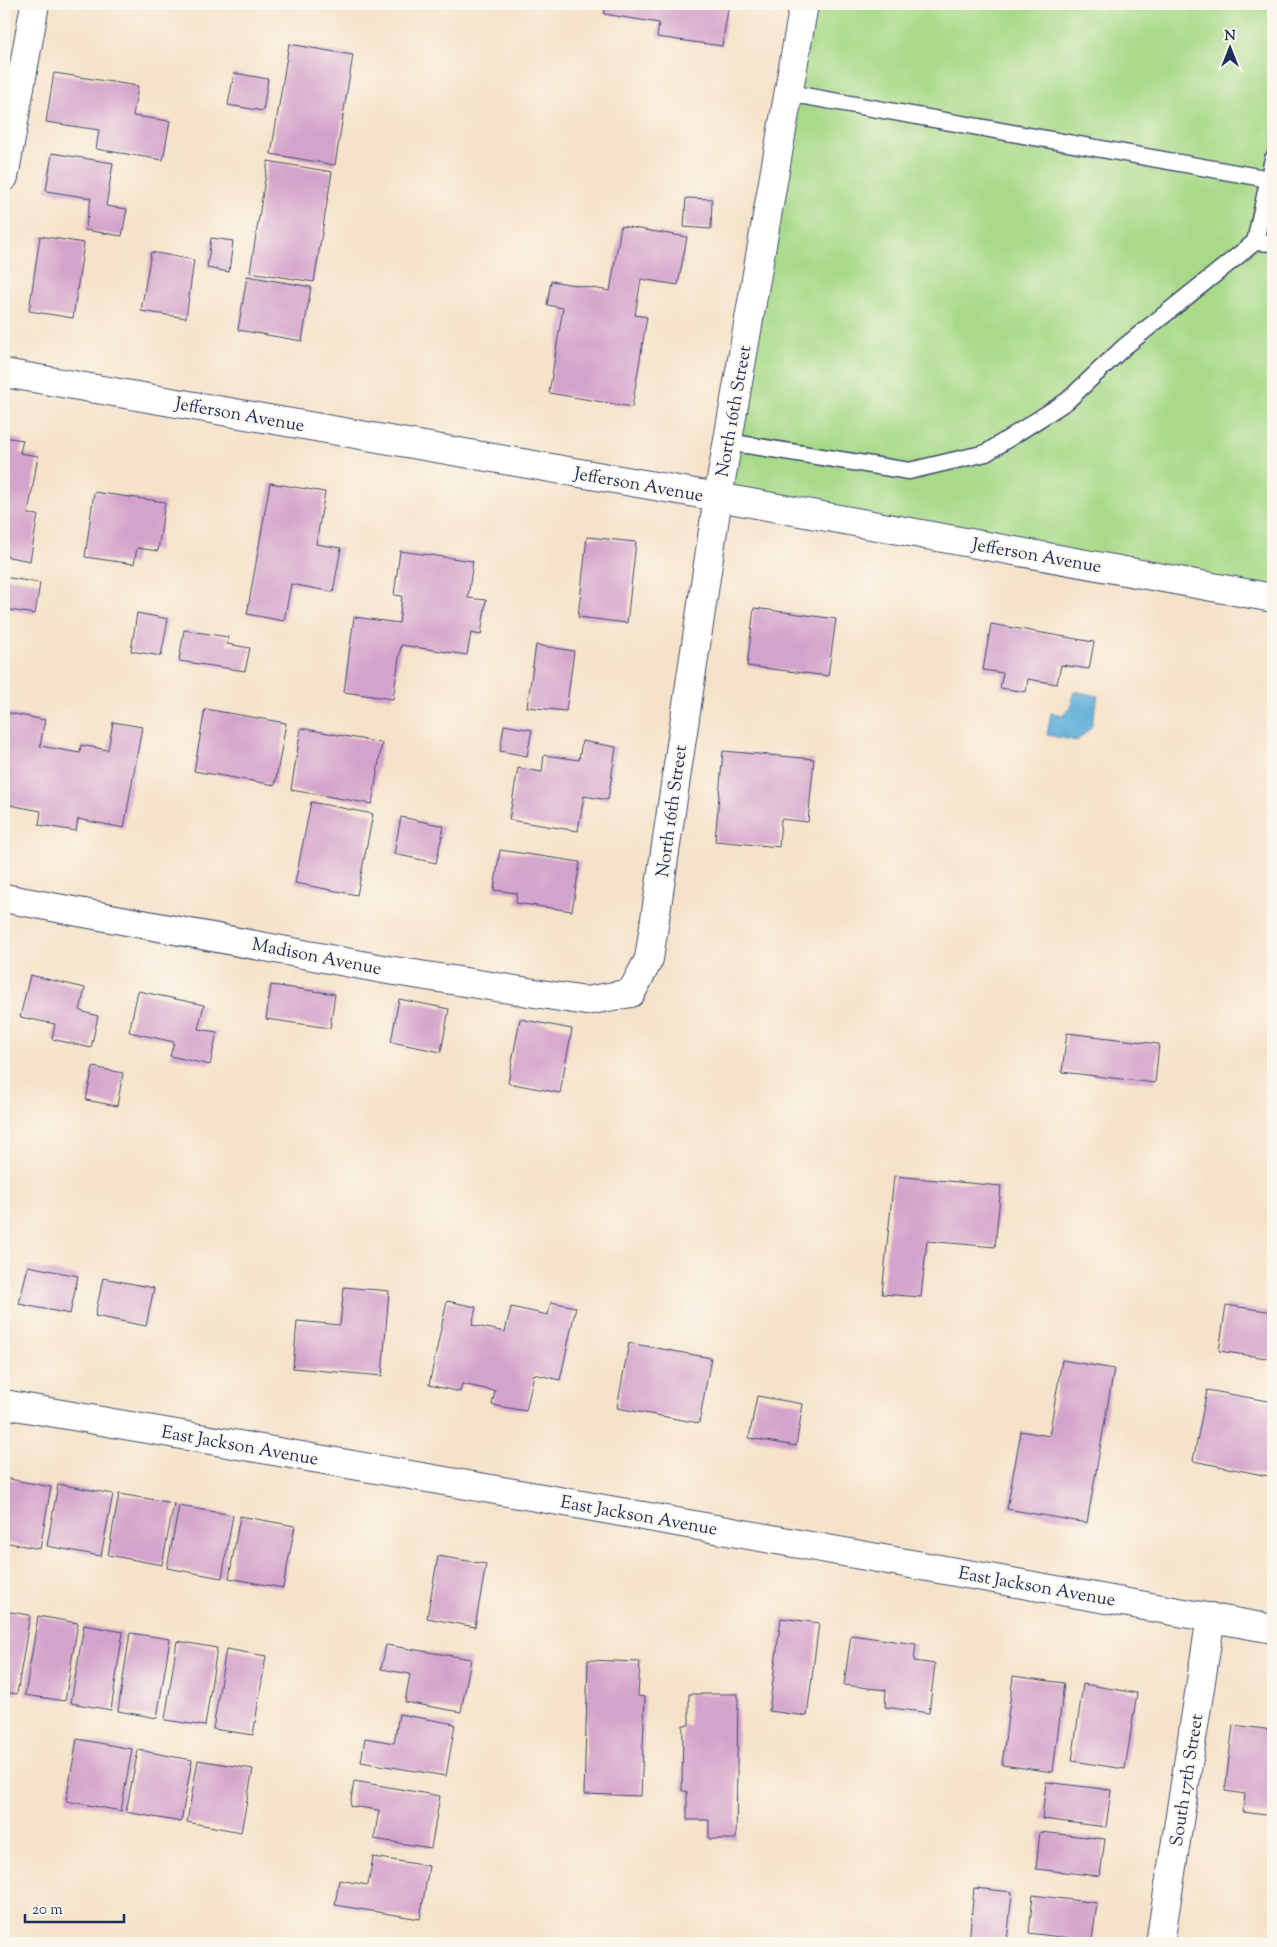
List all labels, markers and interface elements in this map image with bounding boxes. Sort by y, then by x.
north arrow [1204,22,1254,72]
text: N [1224,27,1236,47]
street label: North 16th Street [711,343,759,479]
street label: Jefferson Avenue [172,392,306,440]
street label: Jefferson Avenue [571,462,705,510]
street label: Jefferson Avenue [969,533,1103,581]
street label: North 16th Street [651,743,695,879]
street label: Madison Avenue [250,933,384,983]
street label: East Jackson Avenue [159,1420,320,1474]
street label: East Jackson Avenue [558,1490,719,1544]
street label: East Jackson Avenue [956,1561,1117,1615]
street label: South 17th Street [1165,1712,1211,1848]
scale bar [25,1892,124,1924]
text: 20 m [32,1900,63,1921]

